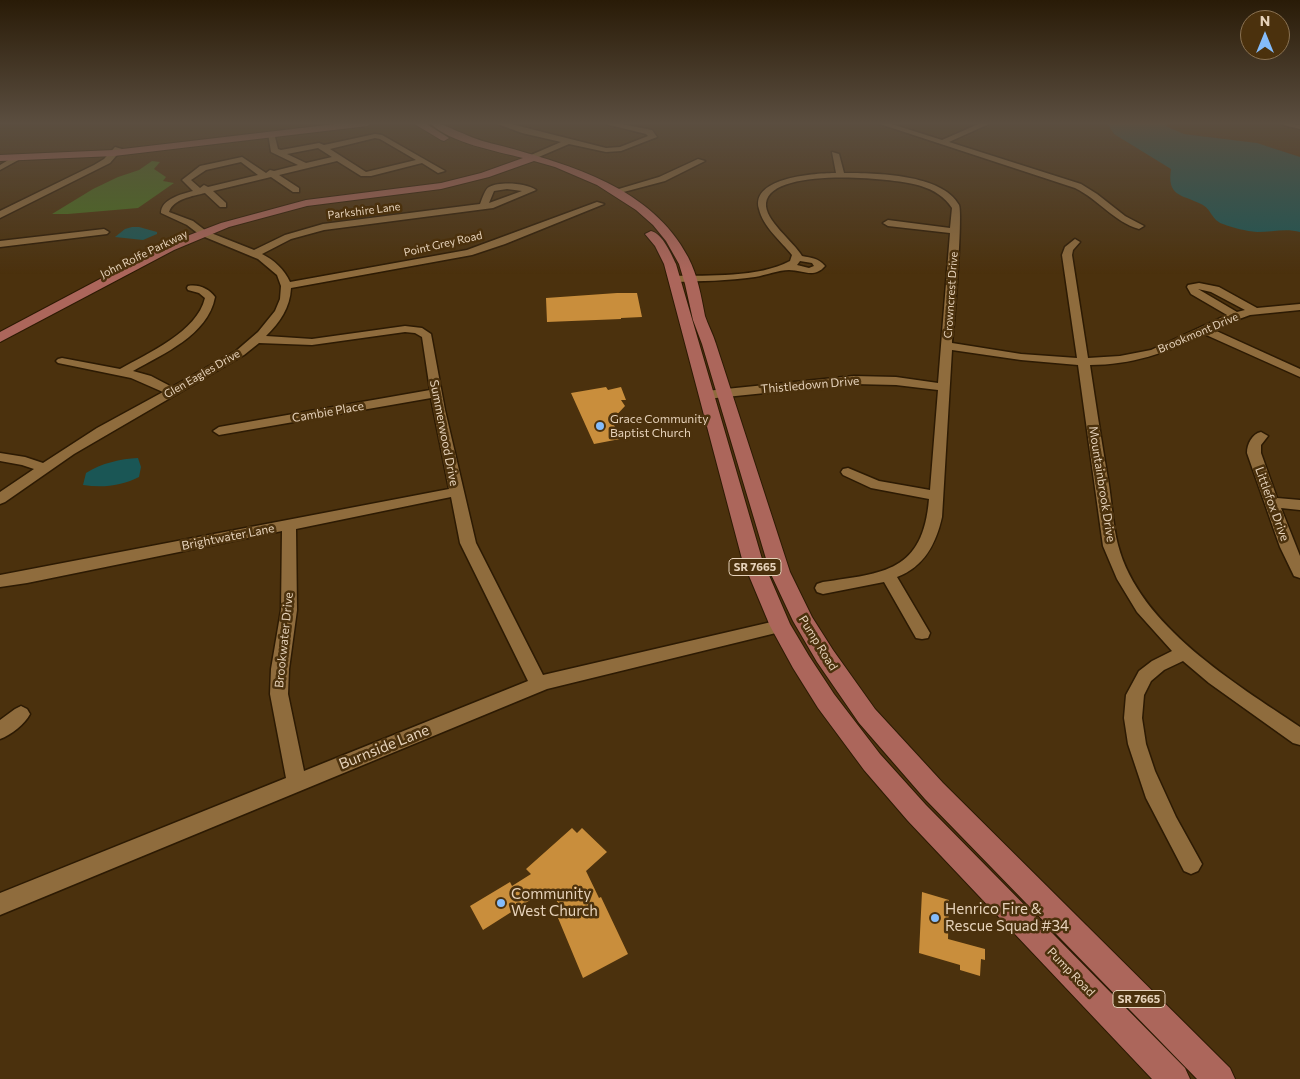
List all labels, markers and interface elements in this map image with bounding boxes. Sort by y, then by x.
north arrow [1240,10,1290,60]
text: N [1260,12,1270,29]
street label: Parkshire Lane [327,200,401,222]
street label: John Rolfe Parkway [98,227,190,281]
street label: Point Grey Road [402,229,484,259]
street label: Crowncrest Drive [941,251,961,339]
street label: Brookmont Drive [1156,310,1240,356]
street label: Glen Eagles Drive [162,347,242,401]
street label: Thistledown Drive [760,374,860,396]
street label: Summerwood Drive [427,379,461,487]
street label: Cambie Place [291,399,365,425]
place label: Grace Community Baptist Church [610,412,708,440]
marker: Grace Community Baptist Church [594,420,606,432]
street label: Mountainbrook Drive [1086,425,1118,543]
street label: Littlefox Drive [1252,465,1292,543]
street label: Brightwater Lane [180,521,276,553]
road number: SR 7665 [729,558,781,576]
street label: Brookwater Drive [272,591,296,689]
street label: Pump Road [795,613,841,673]
street label: Burnside Lane [336,721,432,773]
place label: Community West Church [511,885,598,920]
marker: Community West Church [495,897,507,909]
place label: Henrico Fire & Rescue Squad #34 [945,900,1069,935]
marker: Henrico Fire & Rescue Squad #34 [929,912,941,924]
street label: Pump Road [1044,945,1098,999]
road number: SR 7665 [1113,991,1165,1008]

